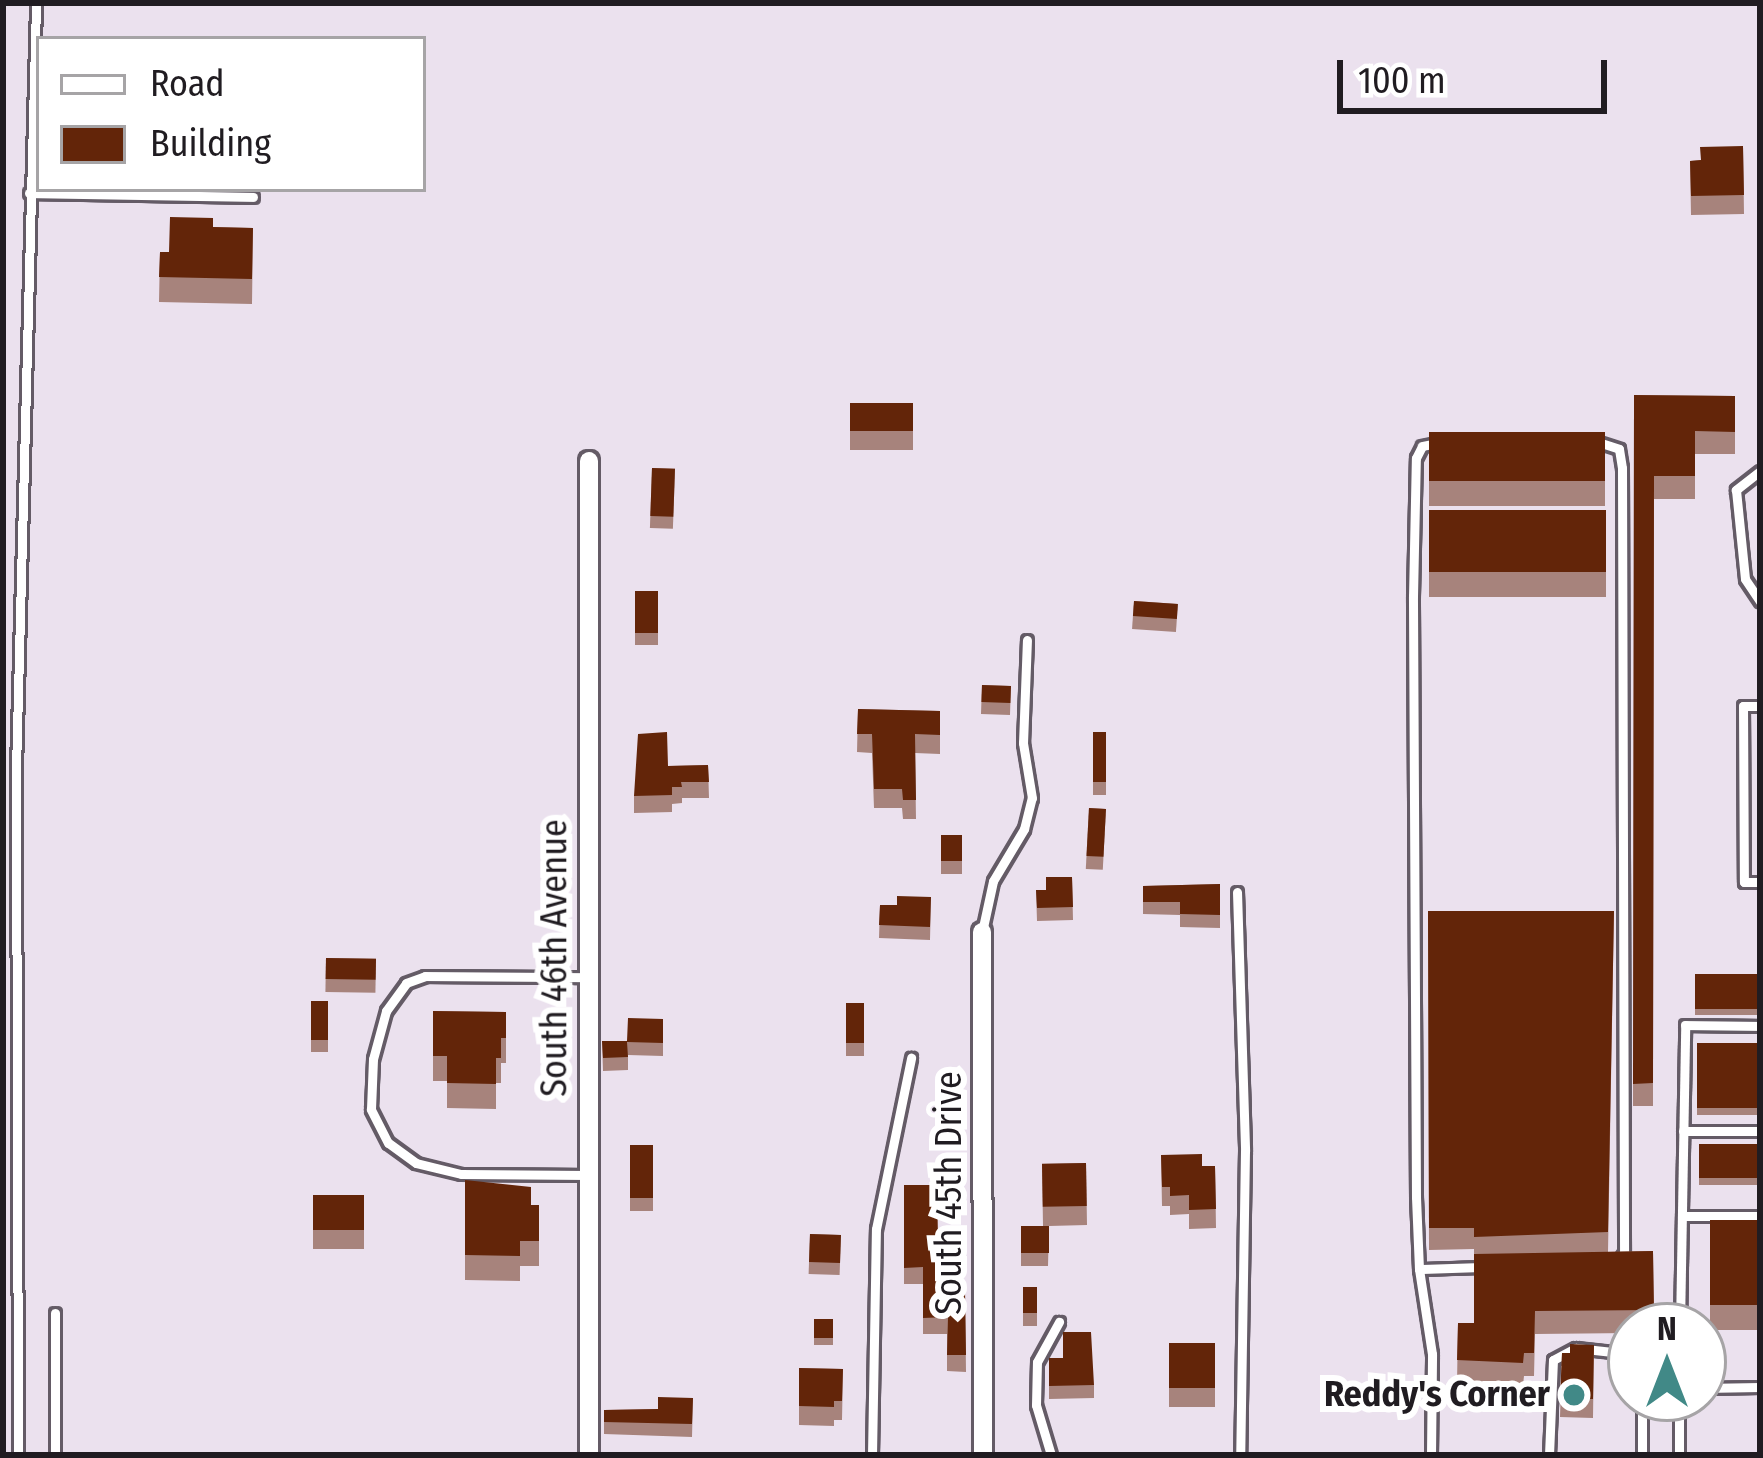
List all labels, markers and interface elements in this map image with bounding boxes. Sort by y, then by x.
legend [36,36,426,192]
scale bar [1343,36,1613,110]
text: 100 m [1358,59,1446,103]
text: Road [150,62,225,106]
text: Building [150,122,271,166]
street label: South 46th Avenue [533,819,577,1097]
street label: South 45th Drive [928,1071,972,1315]
north arrow [1607,1302,1727,1422]
text: N [1657,1309,1677,1349]
place label: Reddy's Corner [1324,1373,1550,1417]
marker: Reddy's Corner [1561,1382,1587,1408]

